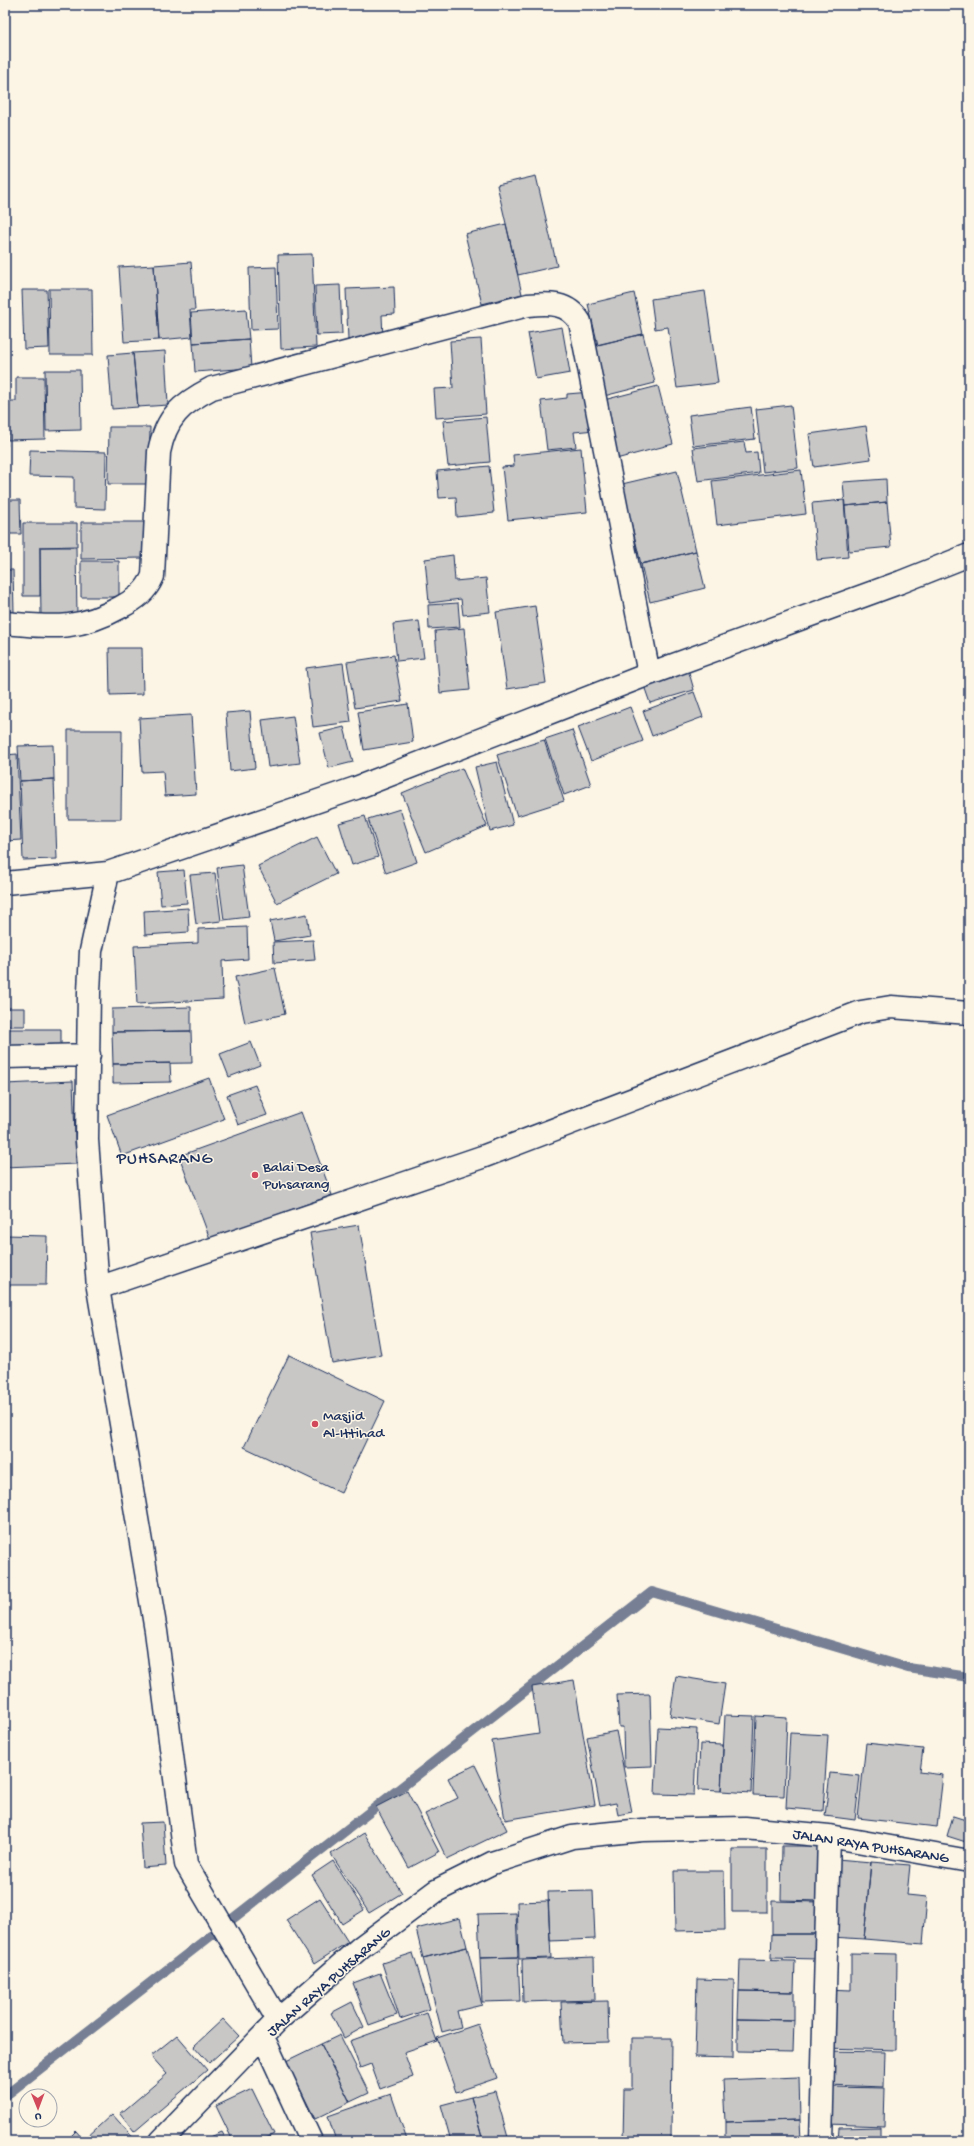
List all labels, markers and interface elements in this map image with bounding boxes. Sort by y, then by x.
district label: PUHSARANG [116,1150,214,1170]
place label: Balai Desa Puhsarang [262,1159,330,1194]
marker: Balai Desa Puhsarang [250,1170,260,1180]
place label: Masjid Al-Ittihad [323,1408,385,1443]
marker: Masjid Al-Ittihad [310,1419,320,1429]
street label: JALAN RAYA PUHSARANG [791,1826,951,1868]
street label: JALAN RAYA PUHSARANG [264,1924,395,2041]
north arrow [18,2088,58,2128]
text: U [34,2110,41,2122]

